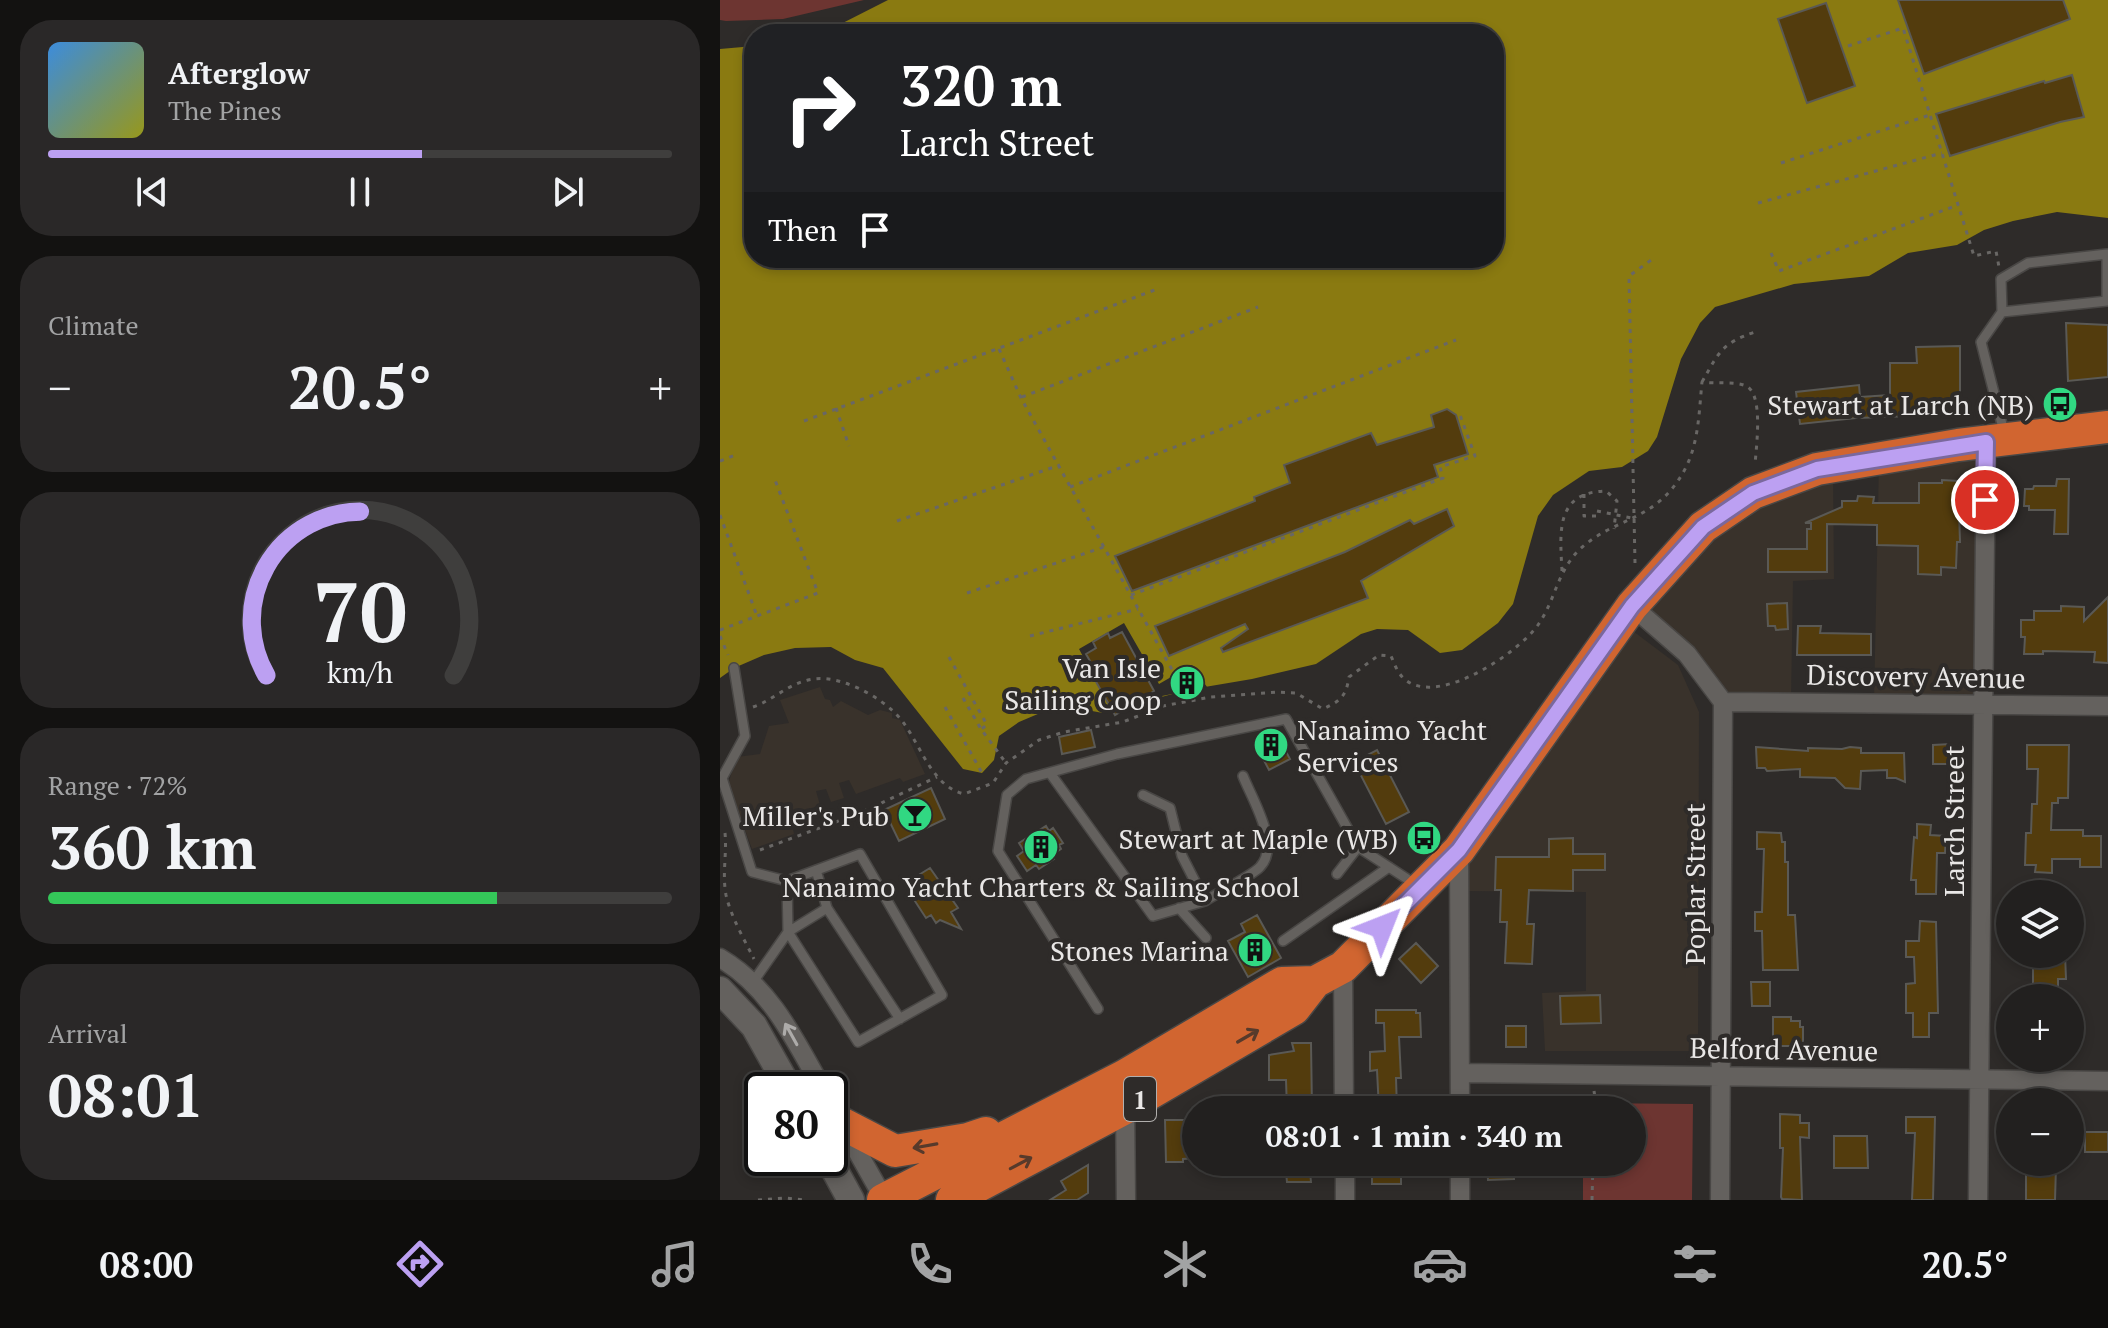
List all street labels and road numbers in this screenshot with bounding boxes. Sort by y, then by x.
street label: Discovery Avenue [1806,656,2026,696]
street label: Larch Street [1935,745,1972,897]
street label: Poplar Street [1676,802,1713,965]
street label: Belford Avenue [1689,1029,1879,1069]
road number: 1 [1124,1077,1156,1121]

